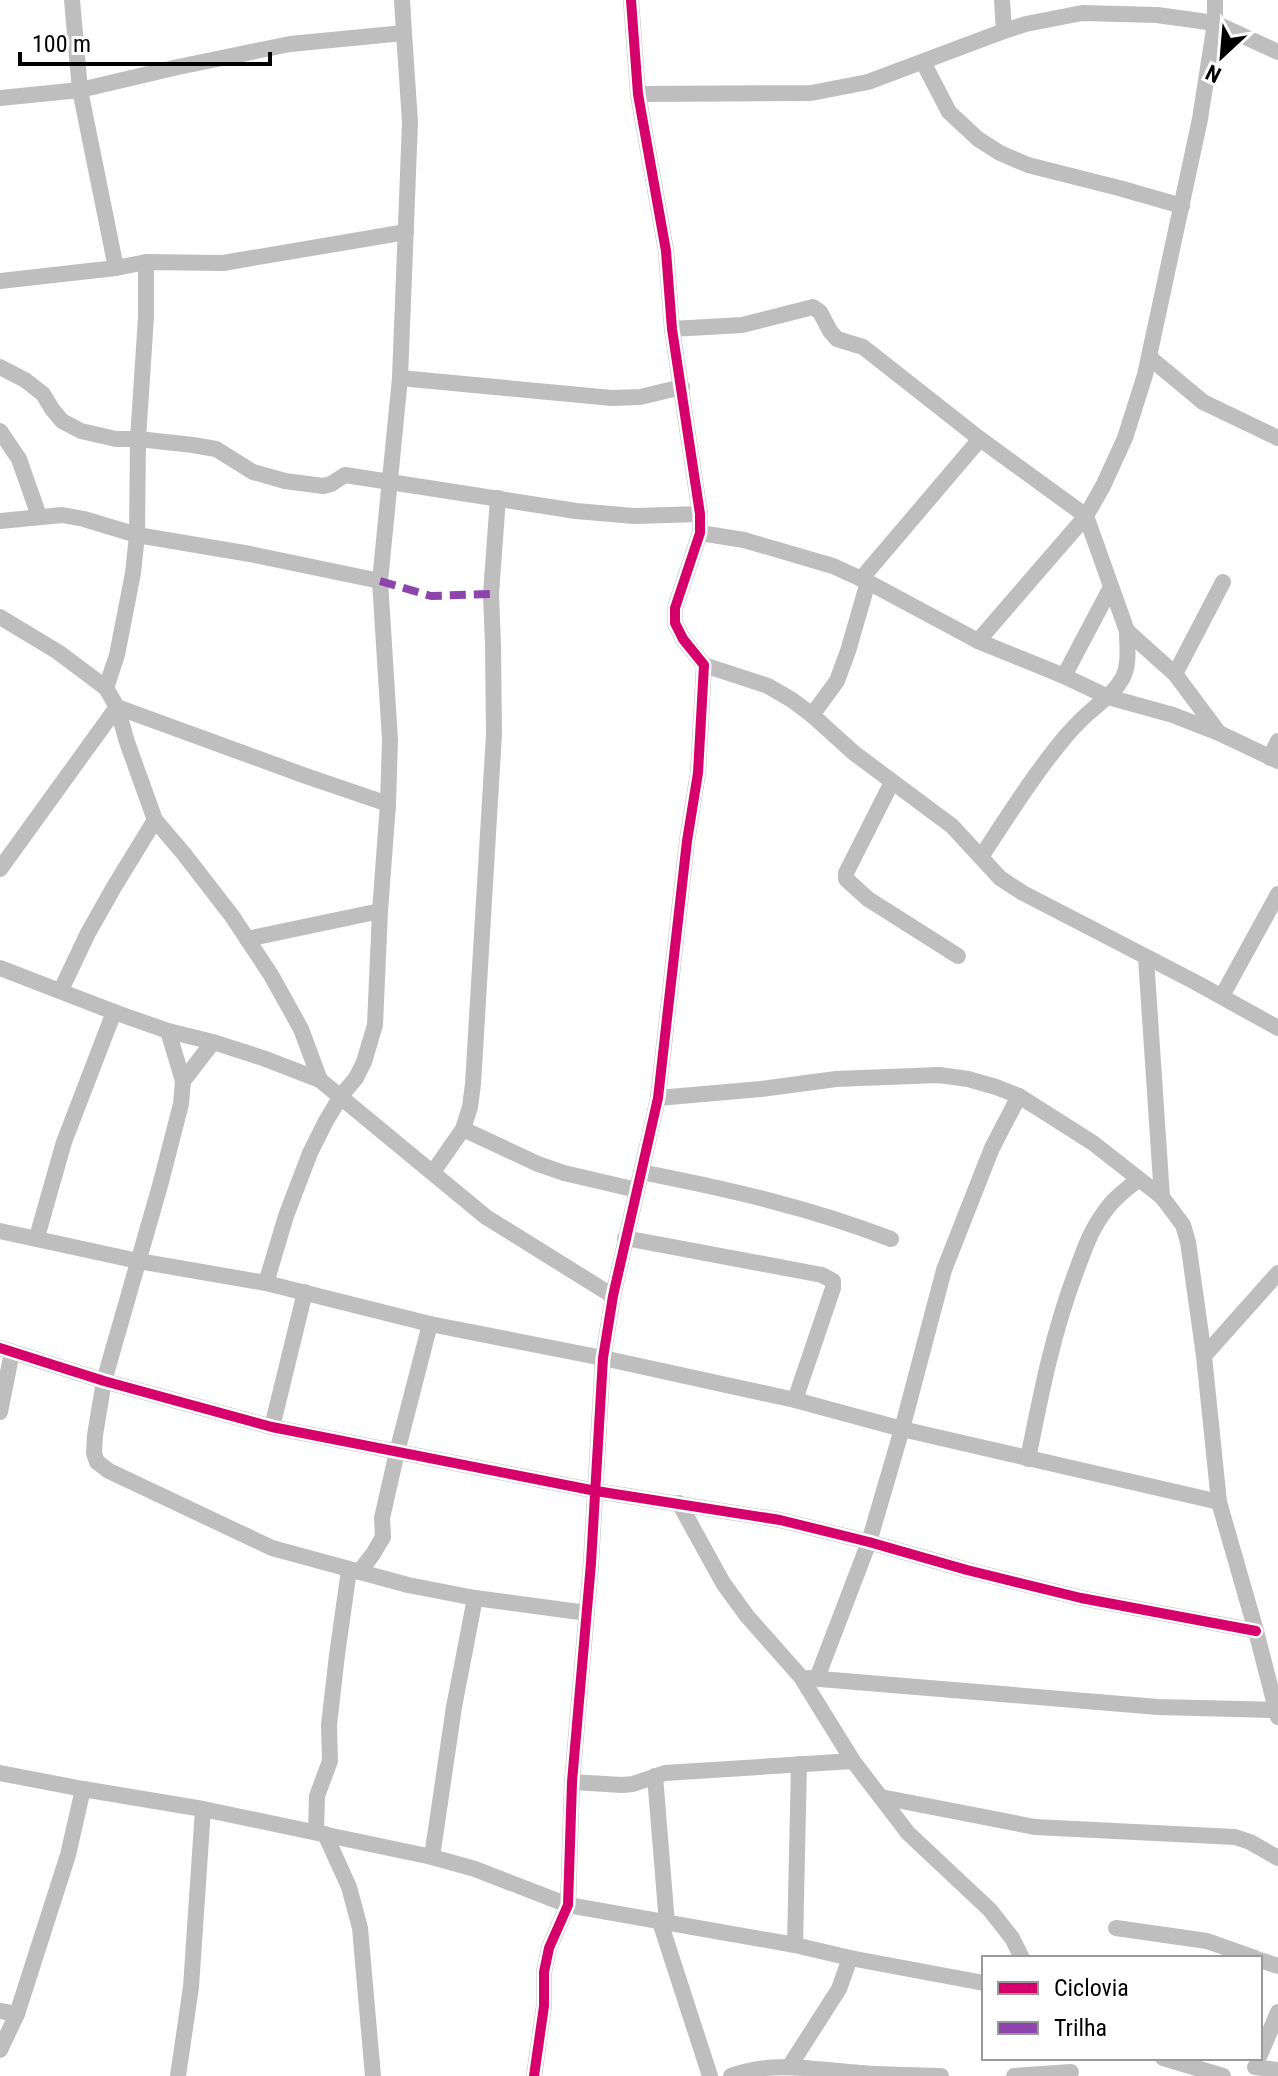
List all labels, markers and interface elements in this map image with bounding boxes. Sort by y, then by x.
scale bar [20,16,270,66]
north arrow [1182,16,1262,96]
text: 100 m [32,30,91,58]
text: N [1202,59,1225,88]
legend [982,1956,1262,2060]
text: Ciclovia [1054,1974,1129,2002]
text: Trilha [1054,2014,1107,2042]

